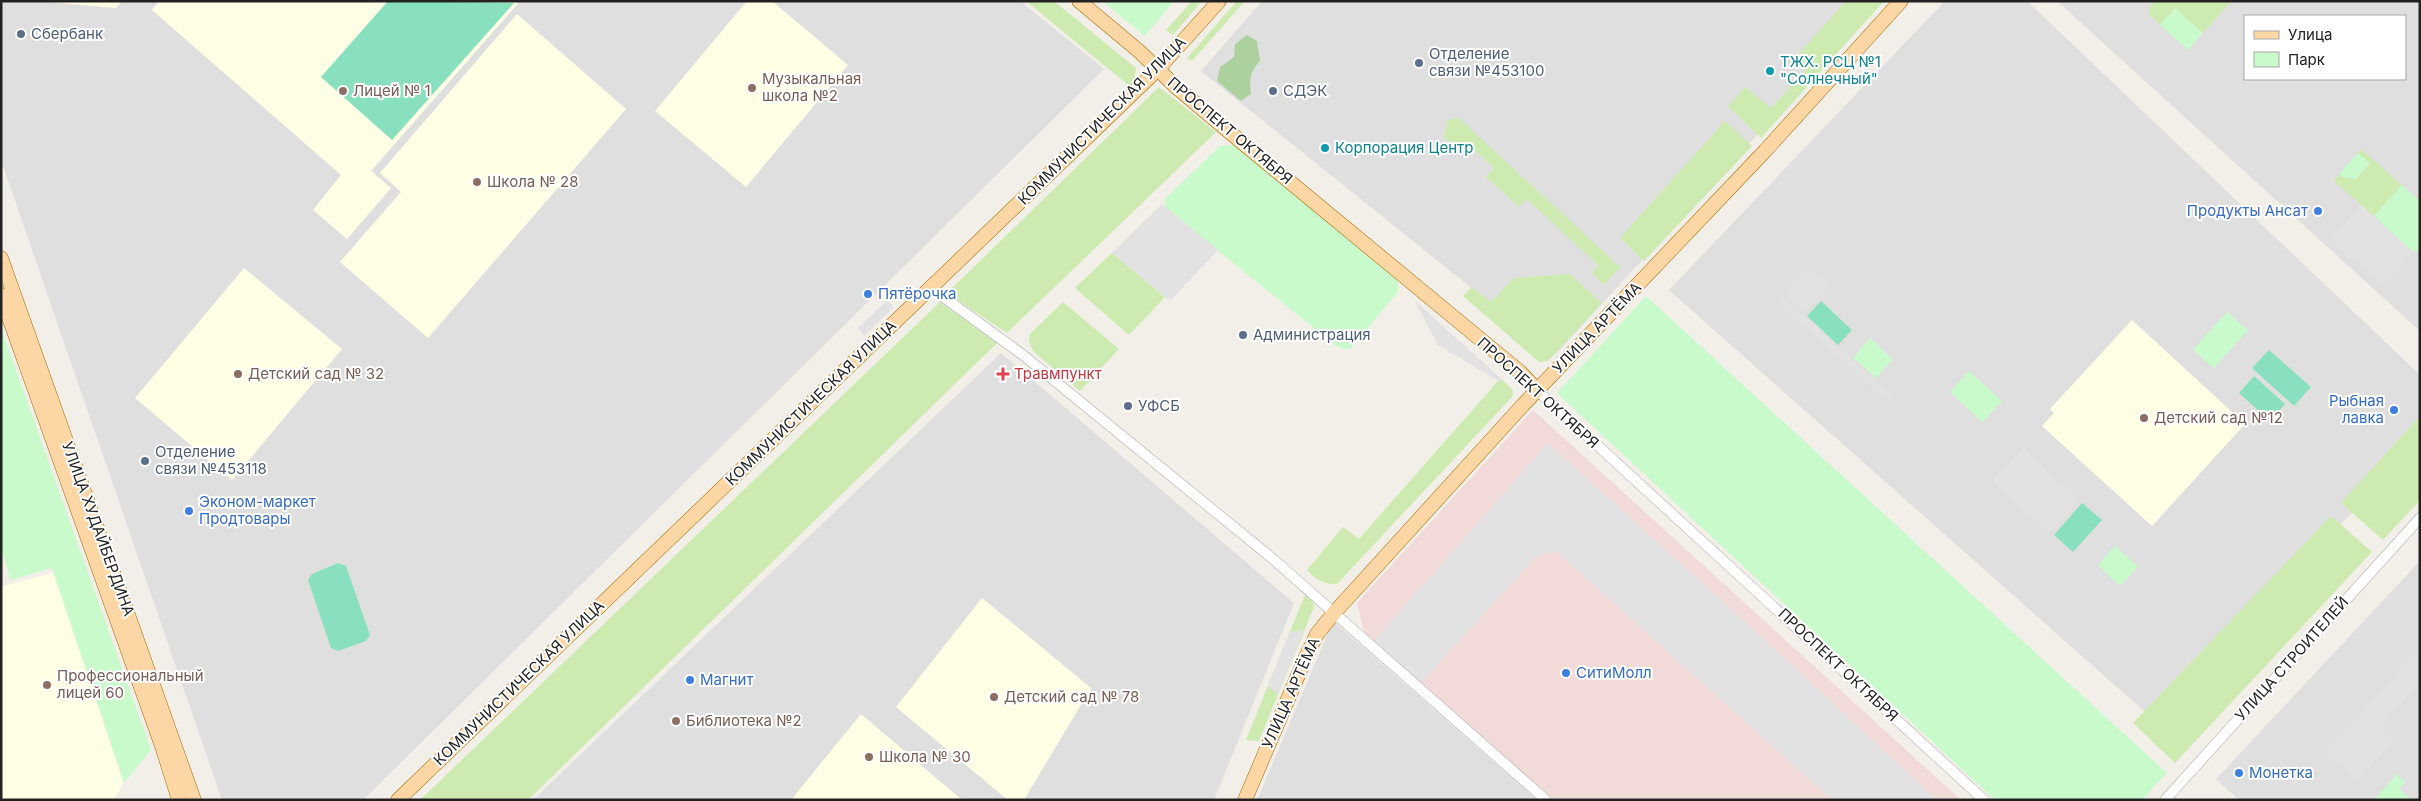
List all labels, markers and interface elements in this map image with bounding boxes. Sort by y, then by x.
legend [2244,15,2406,80]
place label: Сбербанк [31,24,103,43]
text: Улица [2288,25,2332,44]
marker: Сбербанк [15,28,27,40]
street label: КОММУНИСТИЧЕСКАЯ УЛИЦА [1014,33,1190,209]
place label: Отделение связи №453100 [1429,44,1544,80]
text: Парк [2288,50,2325,69]
place label: ТЖХ. РСЦ №1 "Солнечный" [1780,52,1881,88]
marker: Отделение связи №453100 [1413,57,1425,69]
marker: ТЖХ. РСЦ №1 "Солнечный" [1764,65,1776,77]
place label: Музыкальная школа №2 [762,69,861,105]
street label: ПРОСПЕКТ ОКТЯБРЯ [1164,73,1297,188]
place label: Лицей № 1 [353,81,431,100]
place label: СДЭК [1283,81,1327,100]
marker: Музыкальная школа №2 [746,82,758,94]
marker: Лицей № 1 [337,85,349,97]
marker: СДЭК [1267,85,1279,97]
place label: Корпорация Центр [1335,138,1473,157]
marker: Корпорация Центр [1319,142,1331,154]
place label: Школа № 28 [487,172,578,191]
marker: Школа № 28 [471,176,483,188]
place label: Продукты Ансат [2187,201,2308,220]
marker: Продукты Ансат [2312,205,2324,217]
street label: УЛИЦА АРТЁМА [1548,278,1645,377]
place label: Пятёрочка [878,284,957,303]
marker: Пятёрочка [862,288,874,300]
street label: КОММУНИСТИЧЕСКАЯ УЛИЦА [721,316,900,489]
place label: Администрация [1253,325,1371,344]
marker: Администрация [1237,329,1249,341]
street label: ПРОСПЕКТ ОКТЯБРЯ [1474,333,1603,452]
place label: Детский сад № 32 [248,364,384,383]
place label: Травмпункт [1014,364,1102,383]
marker: Травмпункт [996,367,1010,381]
marker: Детский сад № 32 [232,368,244,380]
place label: Рыбная лавка [2329,391,2384,427]
place label: УФСБ [1138,396,1180,415]
marker: УФСБ [1122,400,1134,412]
marker: Рыбная лавка [2388,404,2400,416]
place label: Детский сад №12 [2154,408,2283,427]
marker: Детский сад №12 [2138,412,2150,424]
street label: УЛИЦА ХУДАЙБЕРДИНА [58,439,139,619]
place label: Отделение связи №453118 [155,442,267,478]
marker: Отделение связи №453118 [139,455,151,467]
place label: Эконом-маркет Продтовары [199,492,316,528]
marker: Эконом-маркет Продтовары [183,505,195,517]
street label: УЛИЦА СТРОИТЕЛЕЙ [2231,593,2352,725]
street label: КОММУНИСТИЧЕСКАЯ УЛИЦА [429,596,608,769]
street label: ПРОСПЕКТ ОКТЯБРЯ [1774,604,1902,725]
street label: УЛИЦА АРТЁМА [1257,634,1324,751]
place label: СитиМолл [1576,663,1652,682]
place label: Профессиональный лицей 60 [57,666,204,702]
marker: СитиМолл [1560,667,1572,679]
place label: Магнит [700,670,753,689]
marker: Магнит [684,674,696,686]
marker: Профессиональный лицей 60 [41,679,53,691]
place label: Детский сад № 78 [1004,687,1139,706]
marker: Детский сад № 78 [988,691,1000,703]
place label: Библиотека №2 [686,711,802,730]
marker: Библиотека №2 [670,715,682,727]
place label: Школа № 30 [879,747,971,766]
marker: Школа № 30 [863,751,875,763]
place label: Монетка [2249,763,2313,782]
marker: Монетка [2233,767,2245,779]

